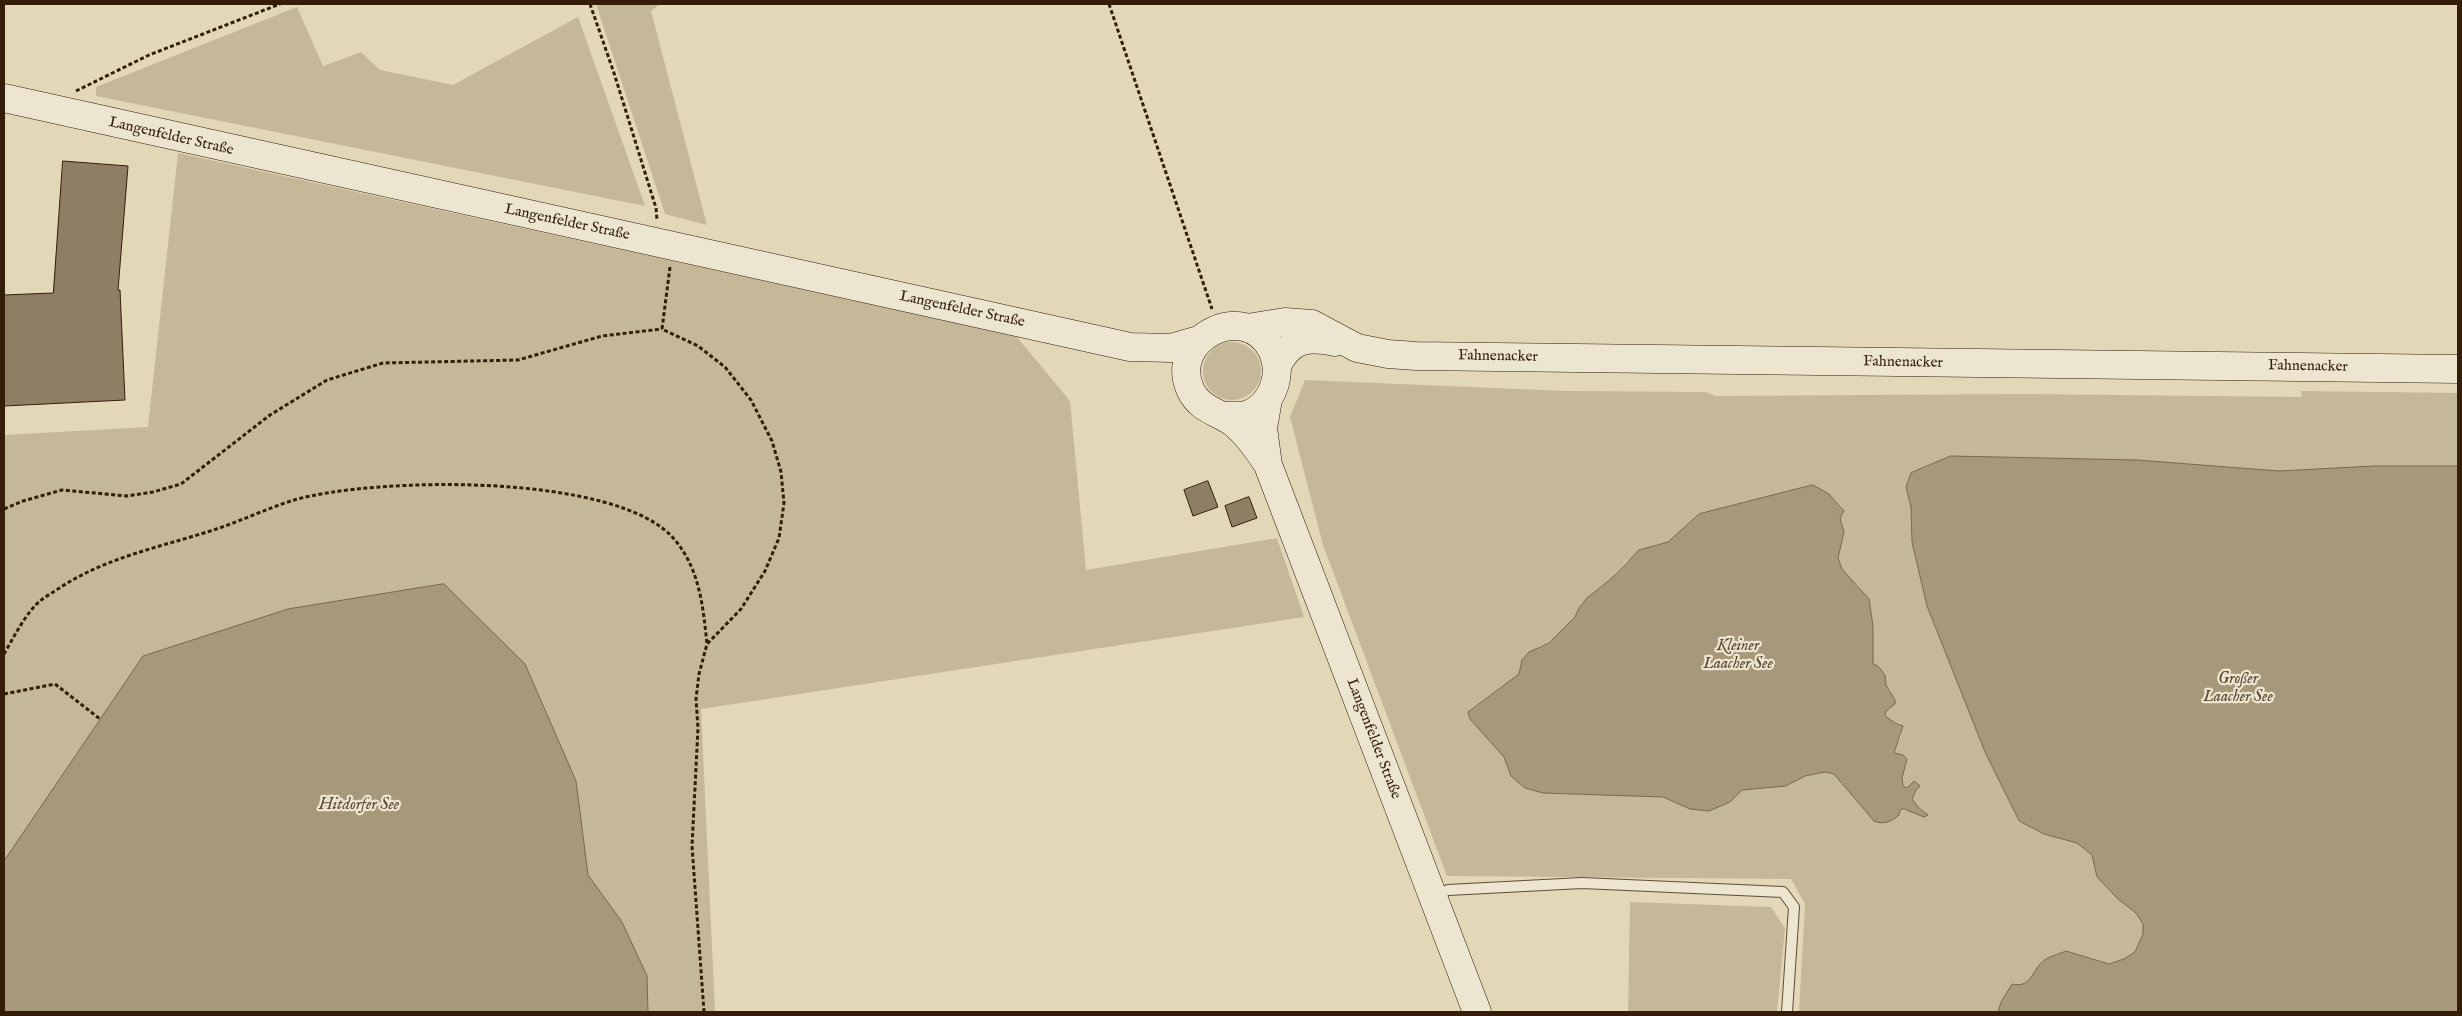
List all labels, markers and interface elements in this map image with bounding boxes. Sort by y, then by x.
street label: Langenfelder Straße [107,114,235,160]
street label: Langenfelder Straße [503,201,631,245]
street label: Langenfelder Straße [898,288,1026,332]
street label: Fahnenacker [1458,347,1538,367]
street label: Fahnenacker [1863,353,1943,373]
street label: Fahnenacker [2268,357,2348,377]
water label: Kleiner Laacher See [1703,637,1773,675]
water label: Großer Laacher See [2203,670,2273,708]
street label: Langenfelder Straße [1342,676,1404,802]
water label: Hitdorfer See [319,796,399,816]

